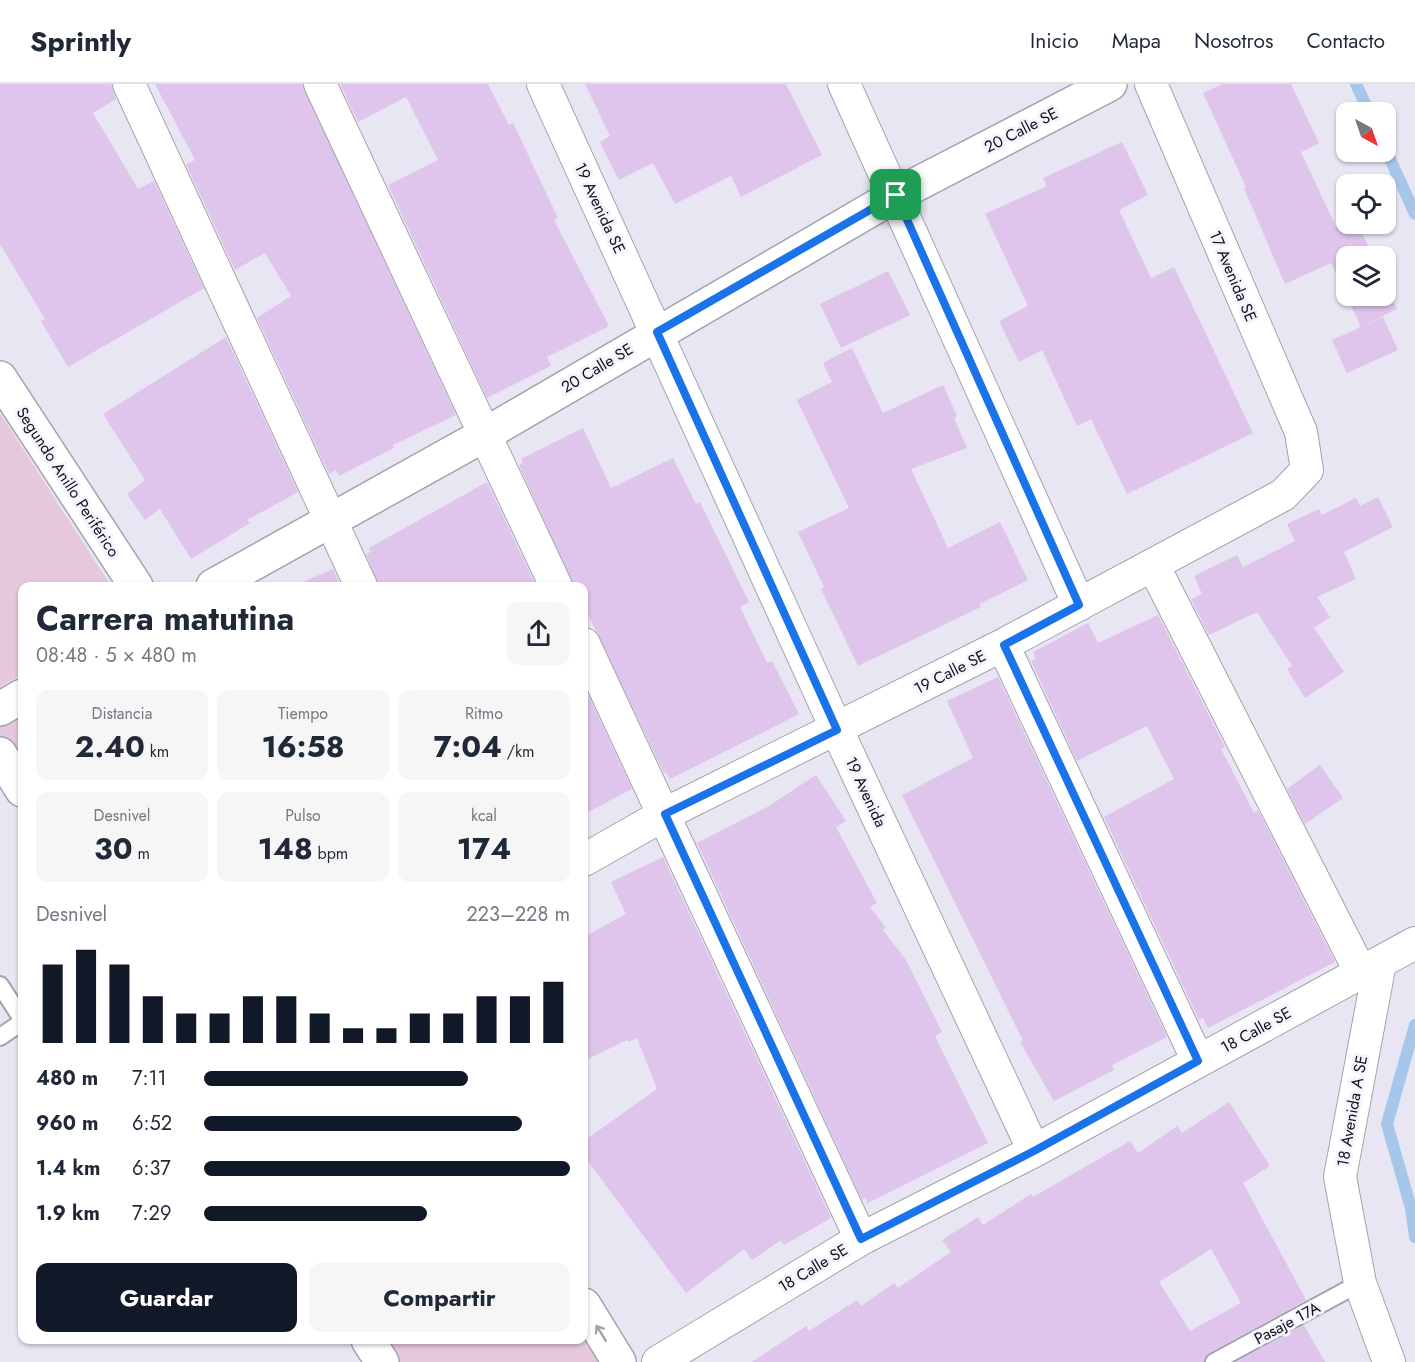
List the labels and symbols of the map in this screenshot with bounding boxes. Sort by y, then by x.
street label: 20 Calle SE [980,102,1062,158]
north arrow [1336,102,1396,162]
street label: 19 Avenida SE [569,159,631,257]
pin [870,169,921,220]
street label: 17 Avenida SE [1203,227,1263,325]
street label: 20 Calle SE [557,338,637,398]
street label: Segundo Anillo Periférico [11,403,125,562]
street label: 19 Calle SE [910,644,990,700]
street label: 19 Avenida [840,753,892,831]
street label: 18 Calle SE [1217,1001,1295,1059]
street label: 18 Avenida A SE [1331,1054,1373,1168]
street label: 18 Calle SE [774,1238,852,1298]
street label: Pasaje 17A [1250,1296,1324,1350]
one-way arrow [595,1325,607,1342]

